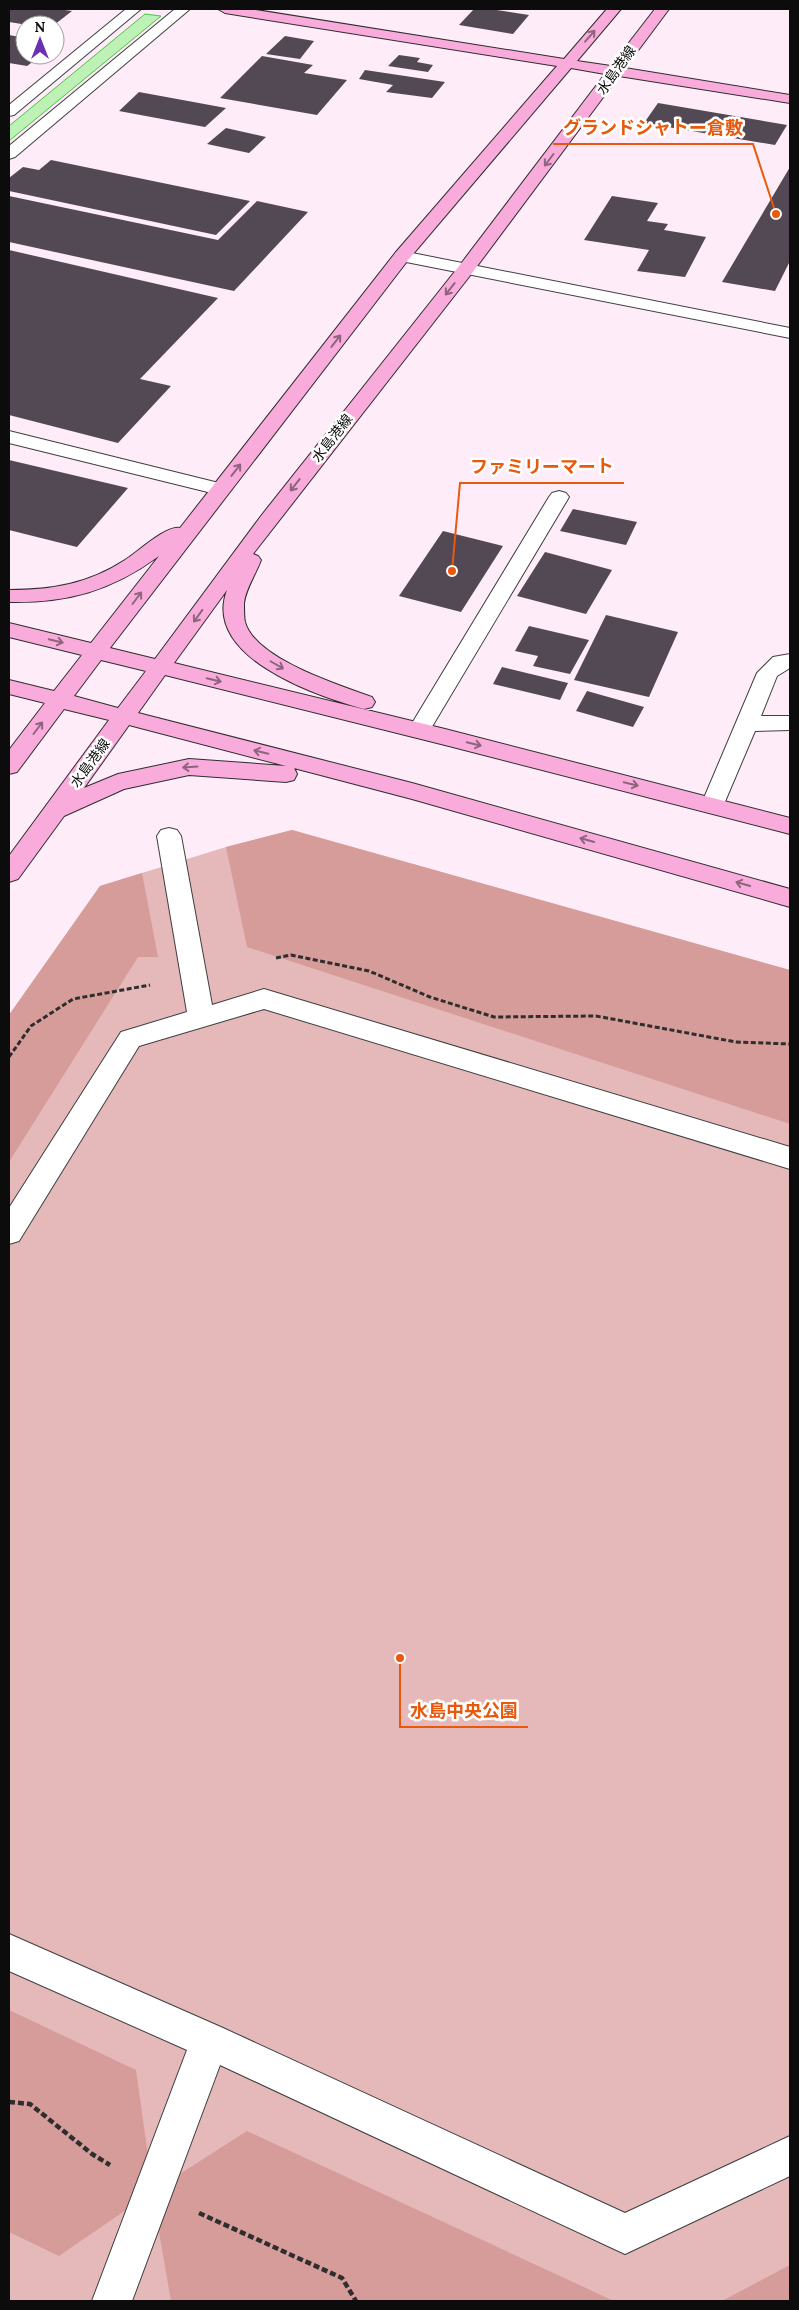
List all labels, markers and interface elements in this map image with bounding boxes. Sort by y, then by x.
north arrow [15,15,65,65]
text: N [35,18,46,36]
one-way arrow [585,29,596,42]
street label: 水島港線 [593,42,639,98]
callout: グランドシャトー倉敷 [553,111,753,144]
text: グランドシャトー倉敷 [563,116,743,139]
one-way arrow [543,153,554,166]
one-way arrow [444,282,455,295]
one-way arrow [330,335,341,348]
street label: 水島港線 [308,410,356,466]
callout: ファミリーマート [460,450,624,483]
text: ファミリーマート [470,455,614,478]
one-way arrow [230,463,241,476]
one-way arrow [290,478,300,492]
one-way arrow [131,592,142,605]
one-way arrow [193,609,203,623]
one-way arrow [48,637,64,646]
one-way arrow [269,660,284,670]
one-way arrow [205,676,221,685]
one-way arrow [33,722,44,735]
street label: 水島港線 [66,735,114,791]
one-way arrow [465,740,481,749]
one-way arrow [254,747,270,757]
one-way arrow [182,763,198,772]
one-way arrow [623,780,639,790]
one-way arrow [579,835,595,845]
one-way arrow [736,879,752,889]
callout: 水島中央公園 [400,1694,528,1727]
text: 水島中央公園 [410,1699,518,1722]

